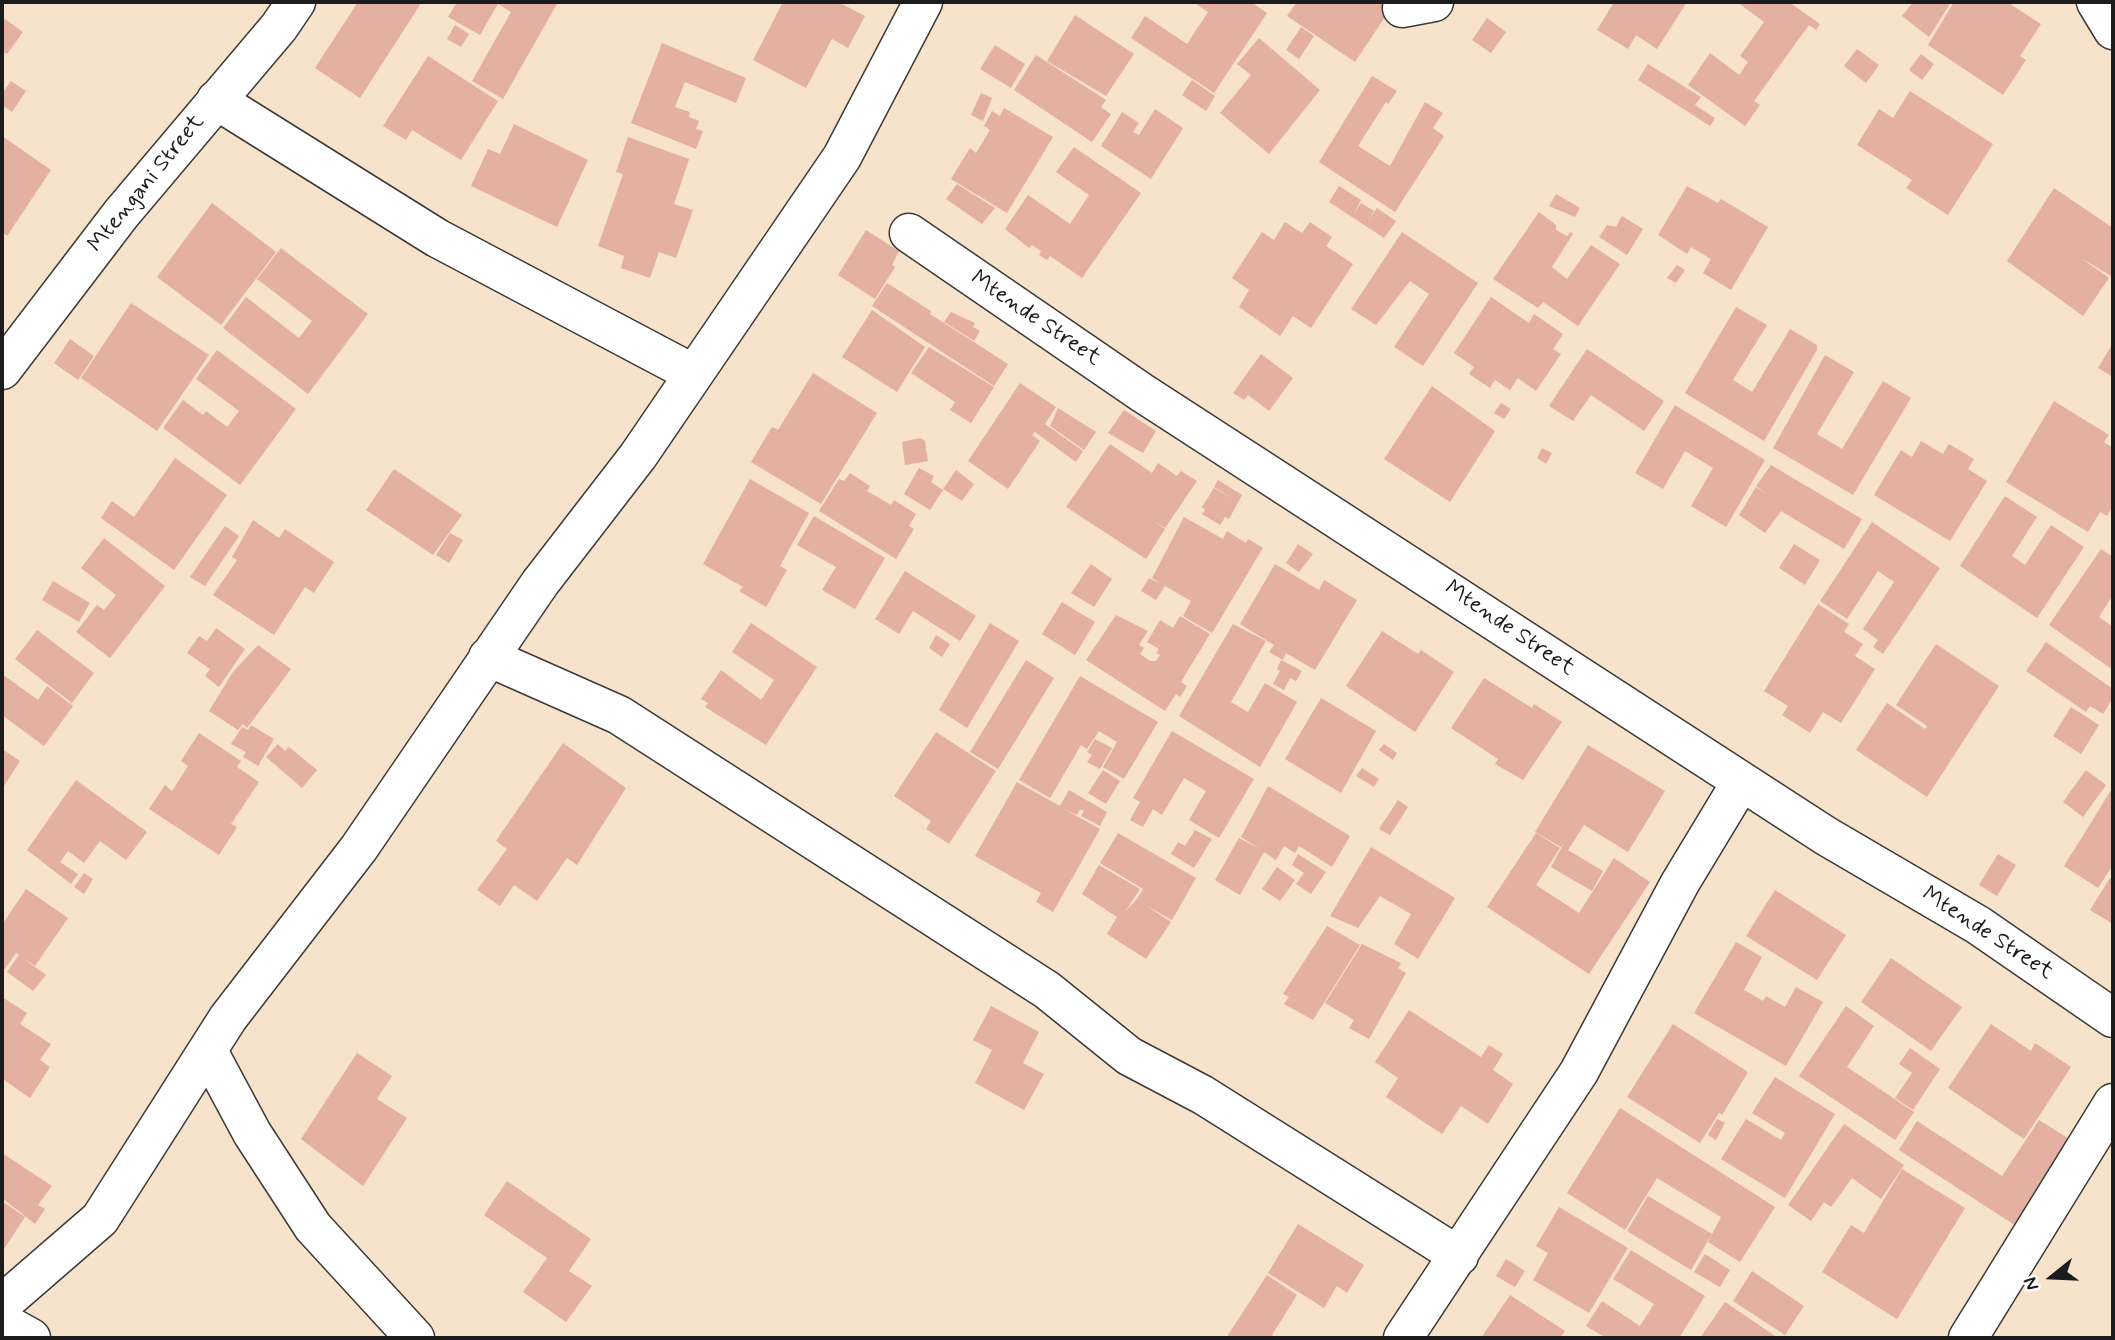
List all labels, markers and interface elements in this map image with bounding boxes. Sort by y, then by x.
street label: Mtengani Street [83,109,211,259]
street label: Mtende Street [965,265,1105,373]
street label: Mtende Street [1439,575,1579,683]
street label: Mtende Street [1916,881,2058,987]
north arrow [2017,1242,2087,1312]
text: N [2018,1274,2045,1294]

